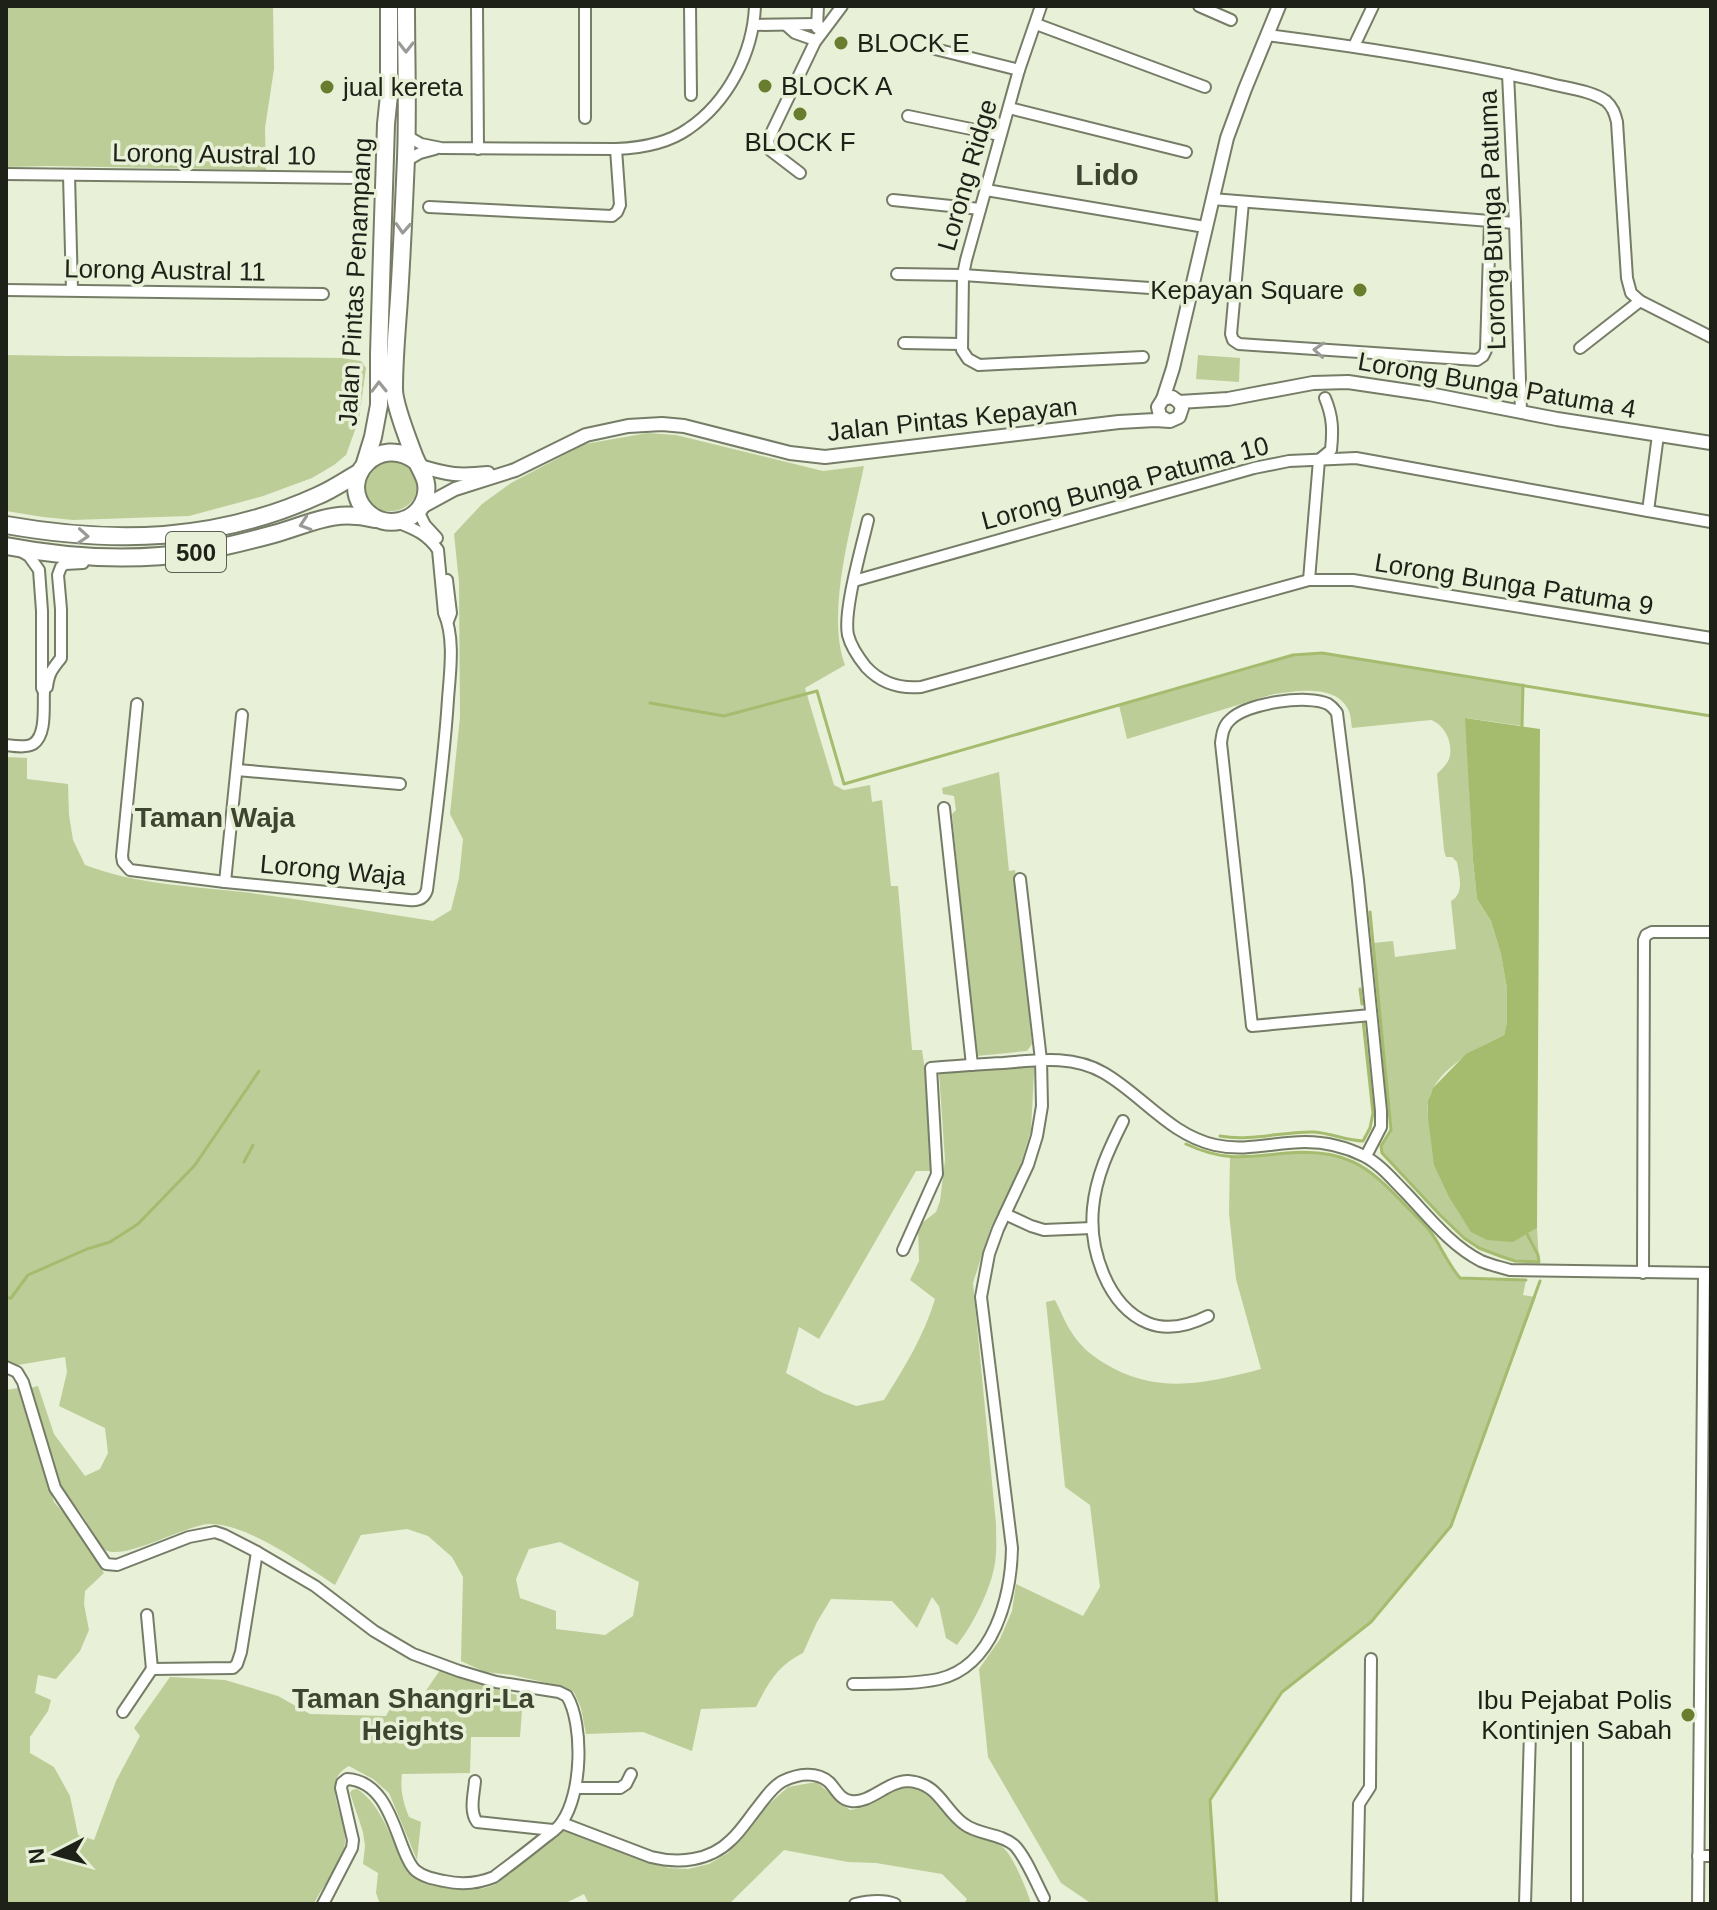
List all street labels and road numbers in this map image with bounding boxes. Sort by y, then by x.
street label: Lorong Bunga Patuma [1472,89,1512,351]
street label: Lorong Ridge [931,96,1003,254]
street label: Lorong Austral 10 [112,137,316,171]
street label: Jalan Pintas Penampang [332,137,378,427]
street label: Lorong Austral 11 [64,253,266,287]
street label: Lorong Bunga Patuma 4 [1356,346,1638,424]
street label: Jalan Pintas Kepayan [825,391,1079,447]
street label: Lorong Bunga Patuma 10 [978,430,1272,536]
road number: 500 [166,532,226,572]
street label: Lorong Bunga Patuma 9 [1372,547,1656,621]
street label: Lorong Waja [259,849,408,891]

